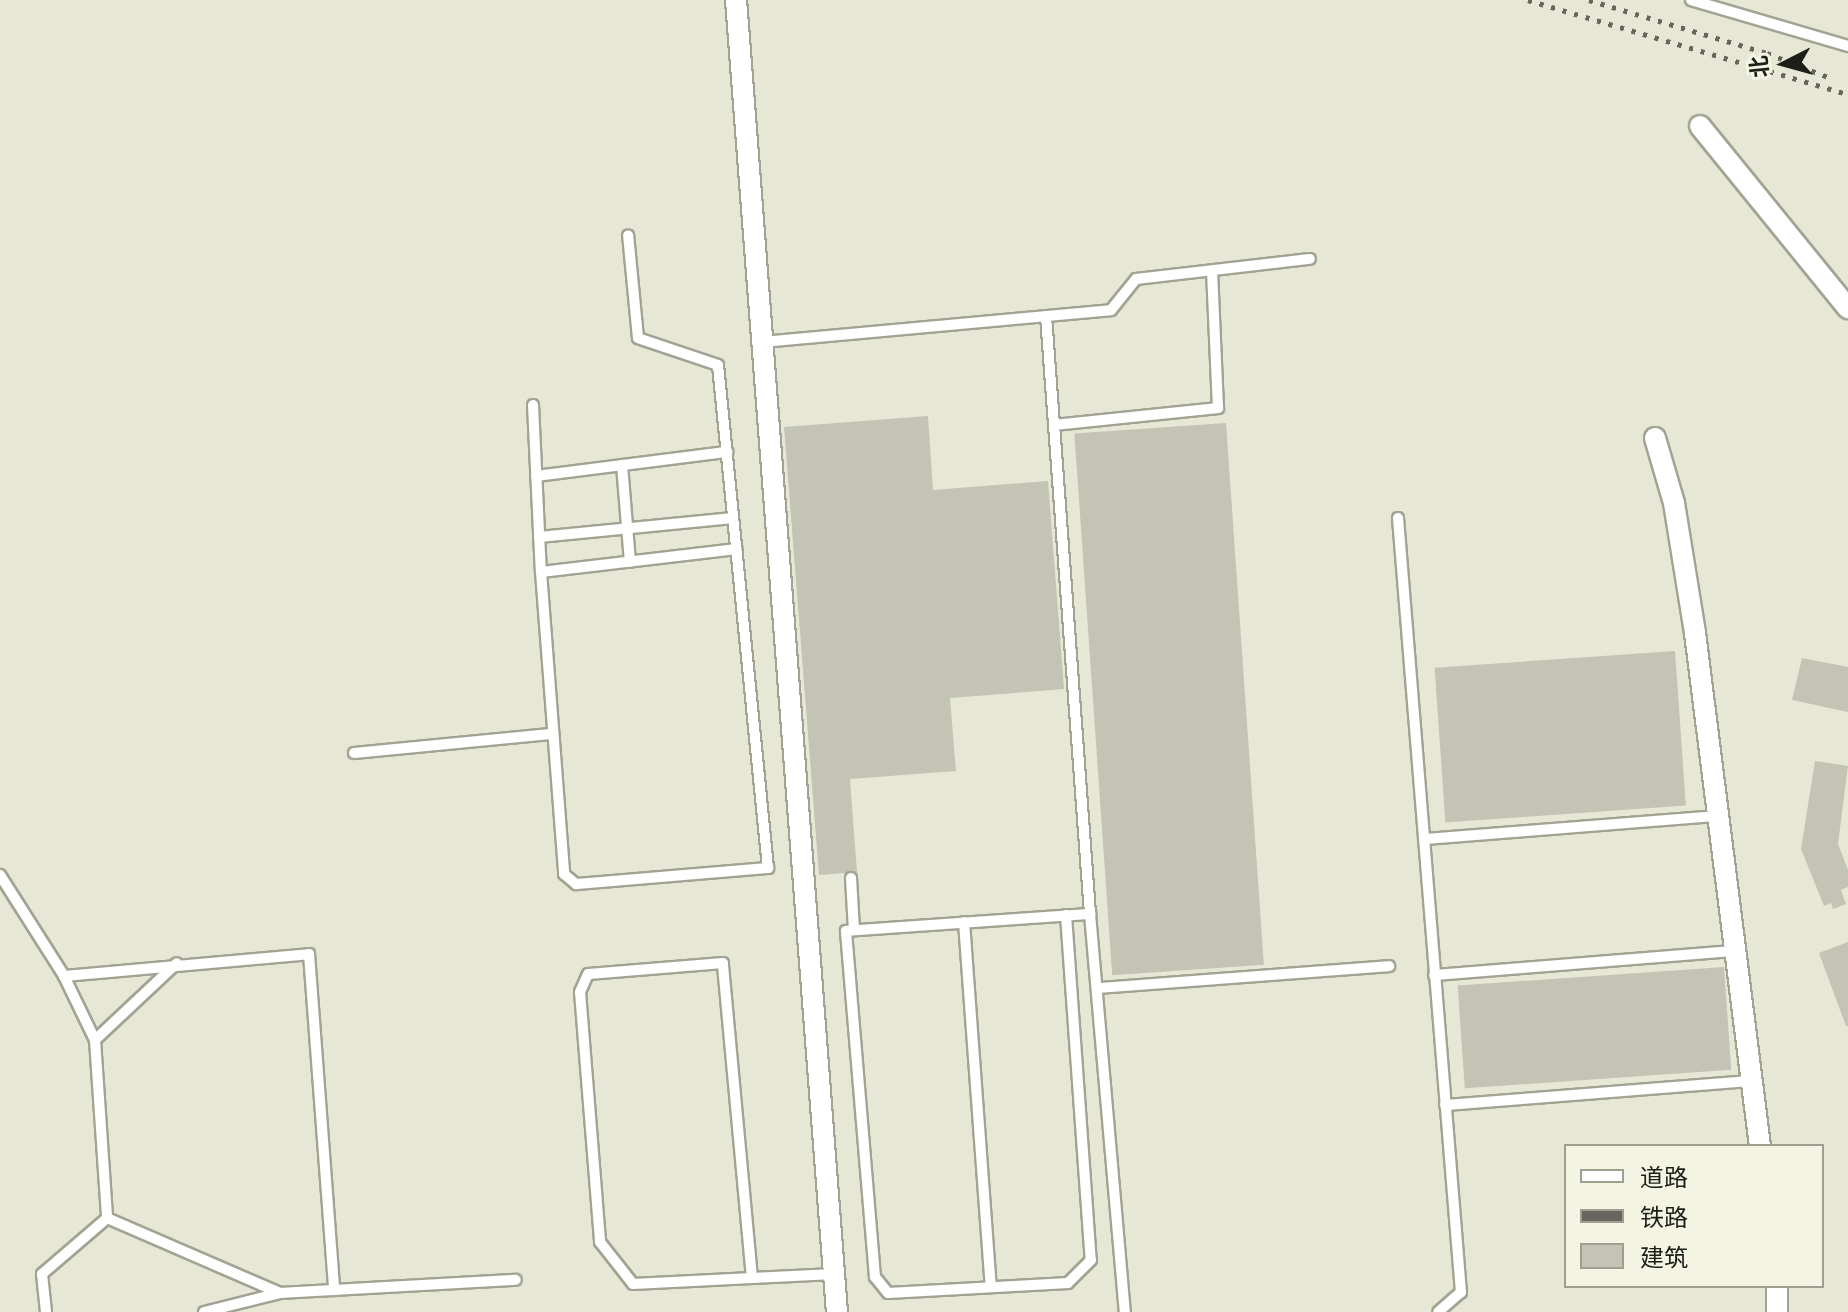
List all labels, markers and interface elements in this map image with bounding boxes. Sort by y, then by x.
north arrow [1744,24,1824,104]
text: 北 [1743,54,1776,79]
legend [1564,1144,1824,1288]
text: 道路 [1640,1161,1688,1194]
text: 铁路 [1640,1201,1688,1234]
text: 建筑 [1640,1241,1688,1274]

